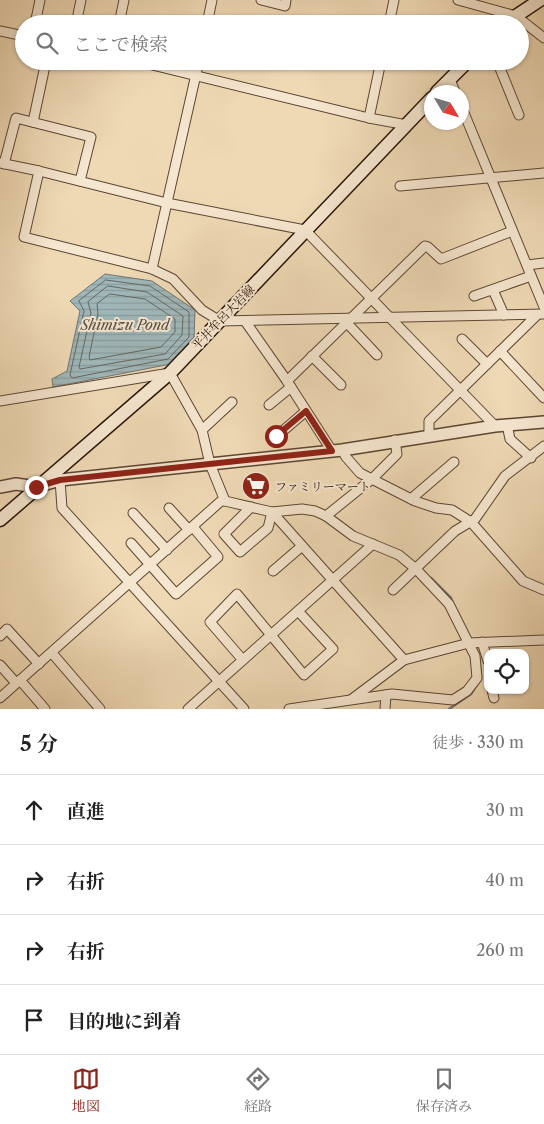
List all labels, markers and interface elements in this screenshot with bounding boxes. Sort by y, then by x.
search box [15,15,529,70]
icon: search [33,29,61,57]
text: ここで検索 [73,33,168,56]
north arrow [424,85,469,130]
street label: 平井牟呂大岩線 [188,282,258,352]
water label: Shimizu Pond [80,316,171,334]
route start [265,425,288,448]
supermarket icon: ファミリーマート [241,471,271,501]
route end [25,476,48,499]
place label: ファミリーマート [275,479,371,494]
map controls [484,649,529,694]
button: locate [484,649,529,694]
text: 5 分 [20,731,58,756]
text: 徒歩 · 330 m [432,732,524,752]
icon: ahead [20,796,48,824]
text: 直進 [67,800,105,823]
text: 30 m [486,800,524,820]
icon: right [20,866,48,894]
text: 右折 [67,870,105,893]
text: 40 m [485,870,524,890]
icon: right [20,936,48,964]
text: 右折 [67,940,105,963]
text: 260 m [476,940,524,960]
icon: arrive [20,1006,48,1034]
text: 目的地に到着 [67,1010,181,1033]
tab: 地図 [72,1065,100,1115]
tab: 経路 [244,1065,272,1115]
tab: 保存済み [416,1065,472,1115]

